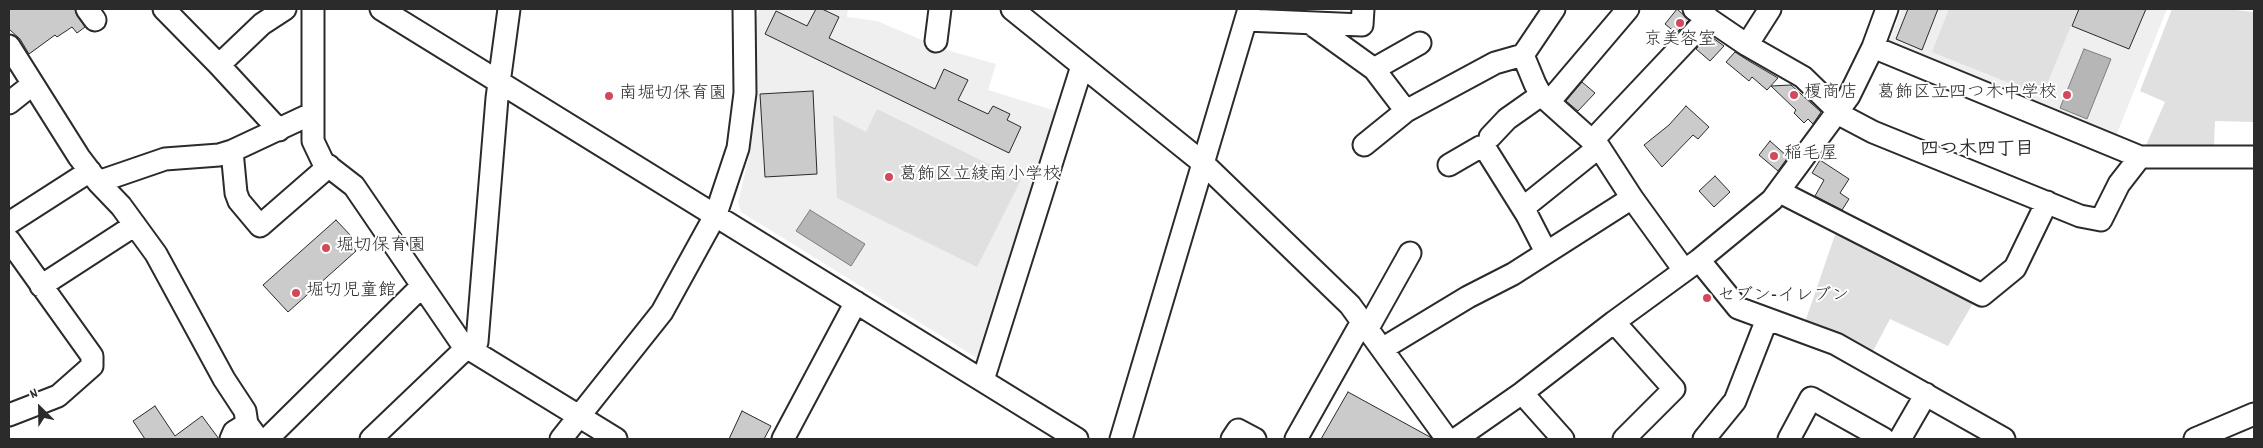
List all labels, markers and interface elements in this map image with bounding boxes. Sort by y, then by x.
marker: 京美容室 [1674,17,1686,29]
place label: 京美容室 [1644,31,1716,53]
place label: 榎商店 [1804,84,1858,106]
place label: 葛飾区立四つ木中学校 [1877,84,2057,106]
place label: 南堀切保育園 [619,85,727,107]
marker: 榎商店 [1788,89,1800,101]
marker: 葛飾区立四つ木中学校 [2061,89,2073,101]
marker: 南堀切保育園 [603,90,615,102]
district label: 四つ木四丁目 [1920,140,2034,162]
place label: 稲毛屋 [1784,145,1838,167]
marker: 稲毛屋 [1768,150,1780,162]
place label: 葛飾区立綾南小学校 [899,166,1061,188]
marker: 葛飾区立綾南小学校 [883,171,895,183]
place label: 堀切保育園 [336,237,426,259]
marker: 堀切保育園 [320,242,332,254]
place label: 堀切児童館 [306,282,396,304]
marker: 堀切児童館 [290,287,302,299]
place label: セブン-イレブン [1717,287,1849,309]
marker: セブン-イレブン [1701,292,1713,304]
north arrow [15,383,65,433]
text: N [27,384,41,405]

